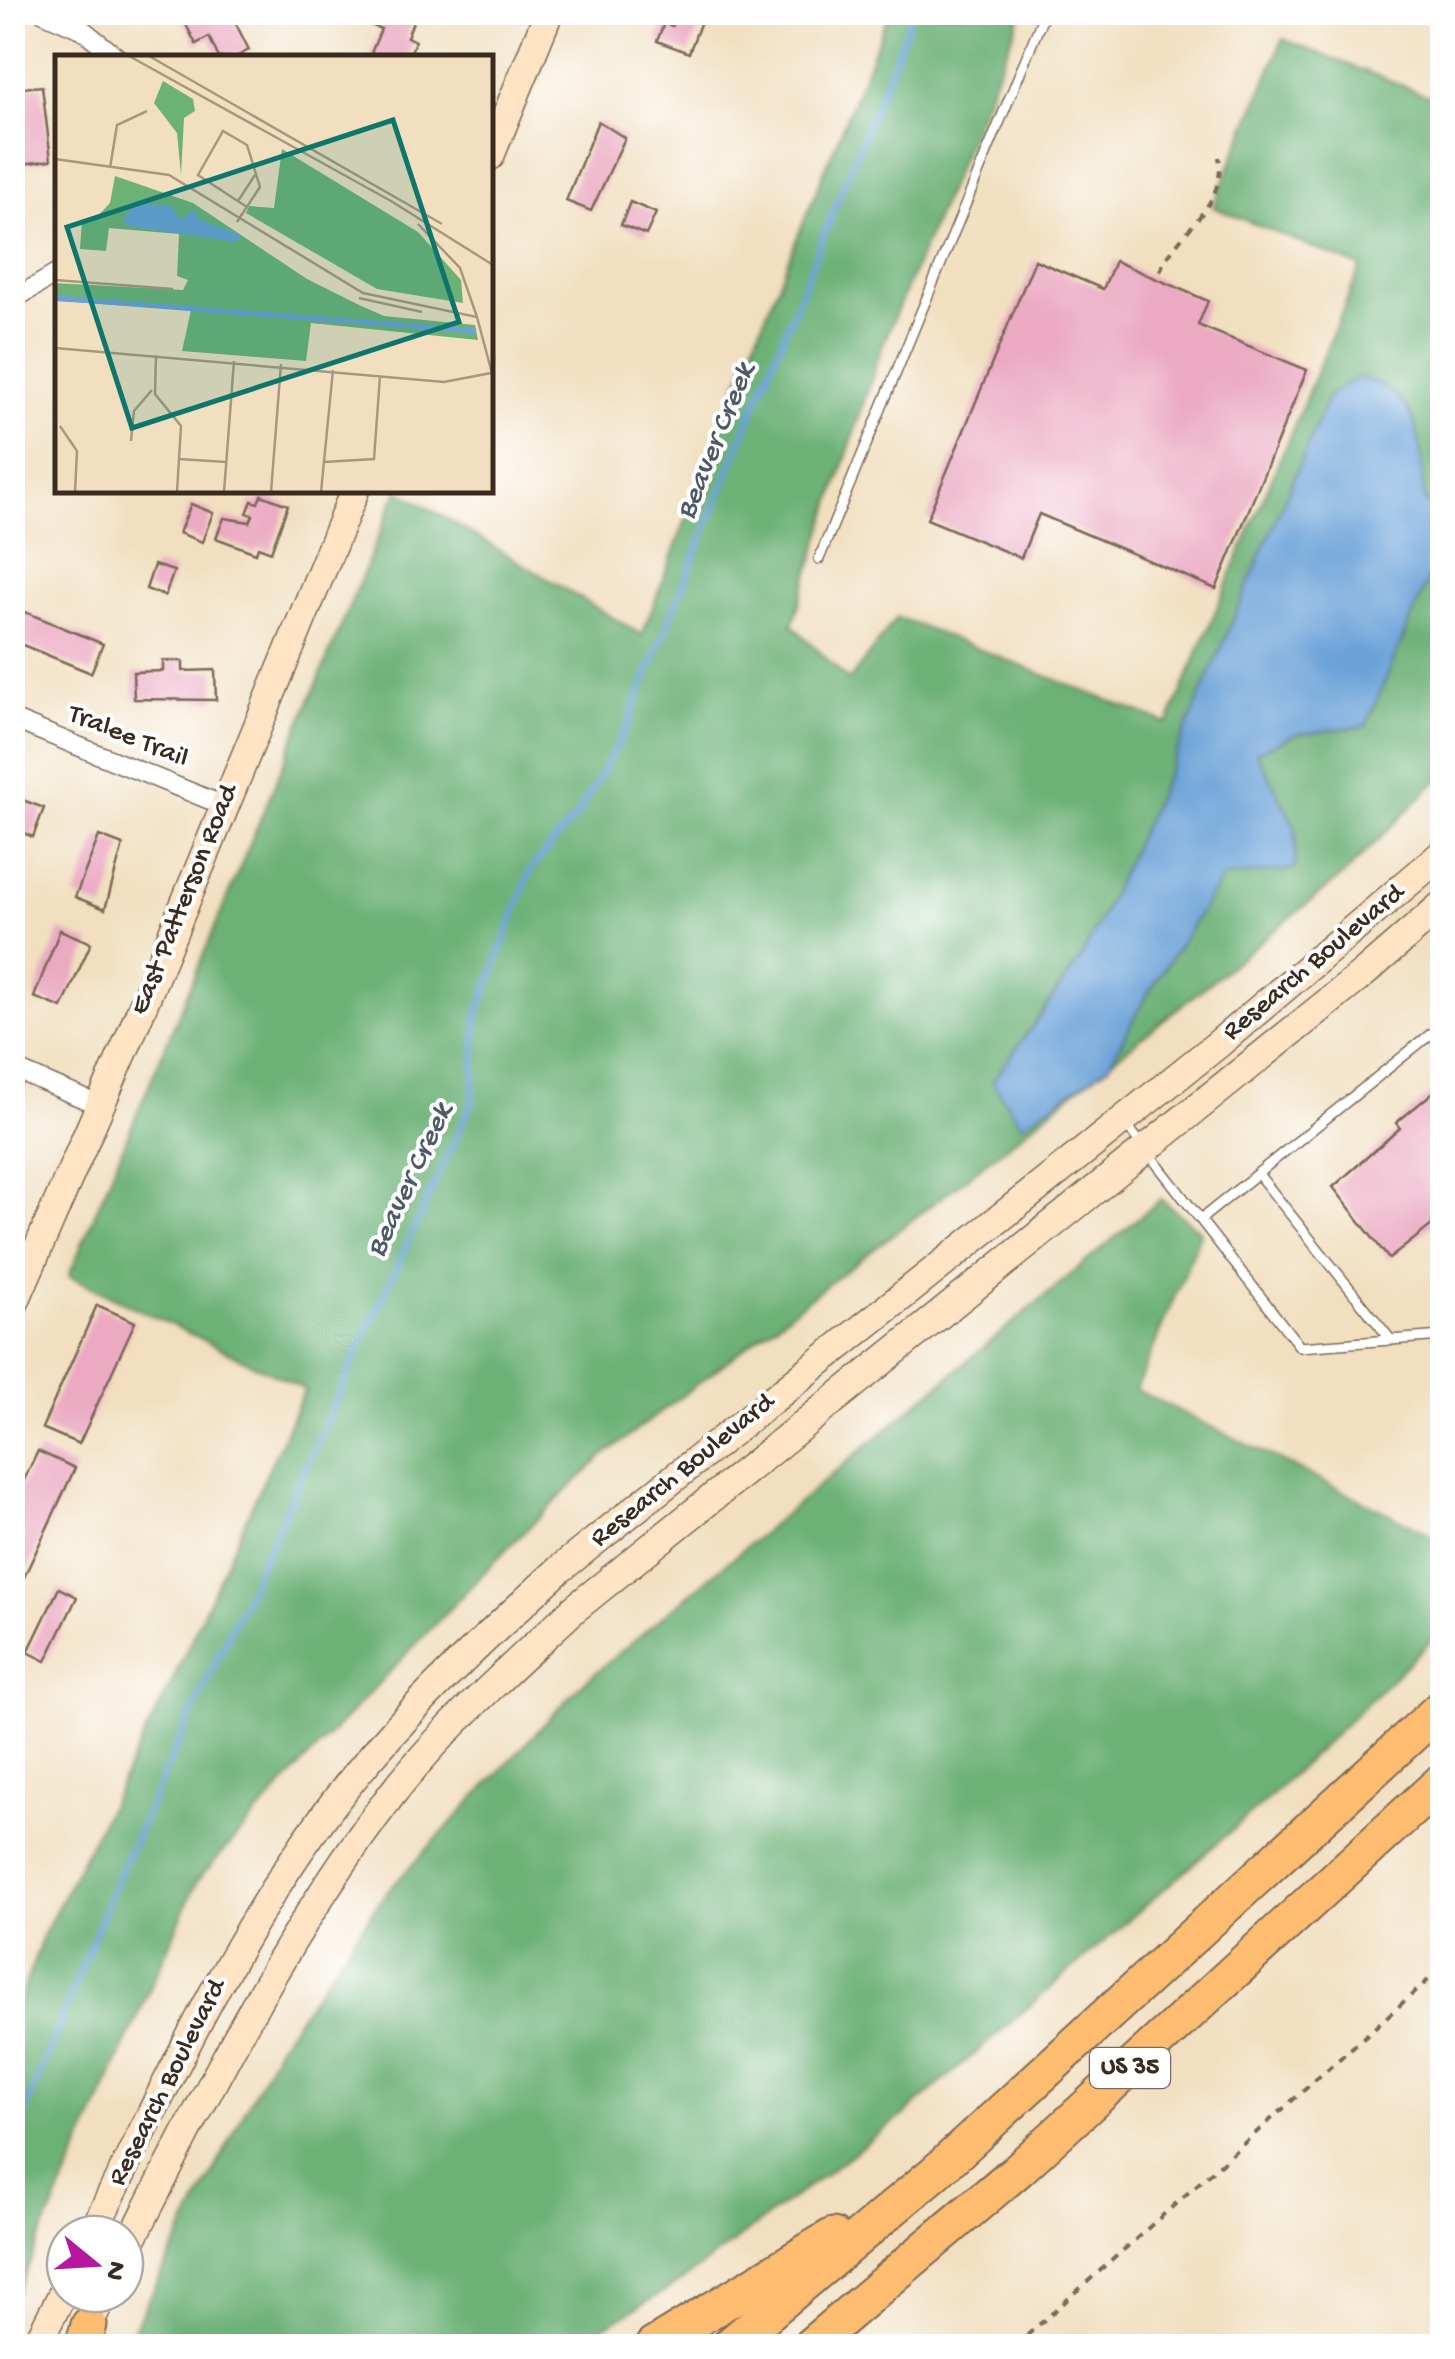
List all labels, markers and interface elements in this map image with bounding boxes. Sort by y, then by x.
inset map [55,55,492,492]
water label: Beaver Creek [670,356,765,525]
street label: Tralee Trail [61,697,193,776]
street label: East Patterson Road [124,778,247,1020]
street label: Research Boulevard [1216,876,1414,1049]
water label: Beaver Creek [360,1096,463,1263]
street label: Research Boulevard [584,1385,784,1555]
street label: Research Boulevard [102,1972,235,2192]
road number: US 35 [1090,2048,1170,2088]
north arrow [45,2214,145,2314]
text: N [96,2257,133,2284]

